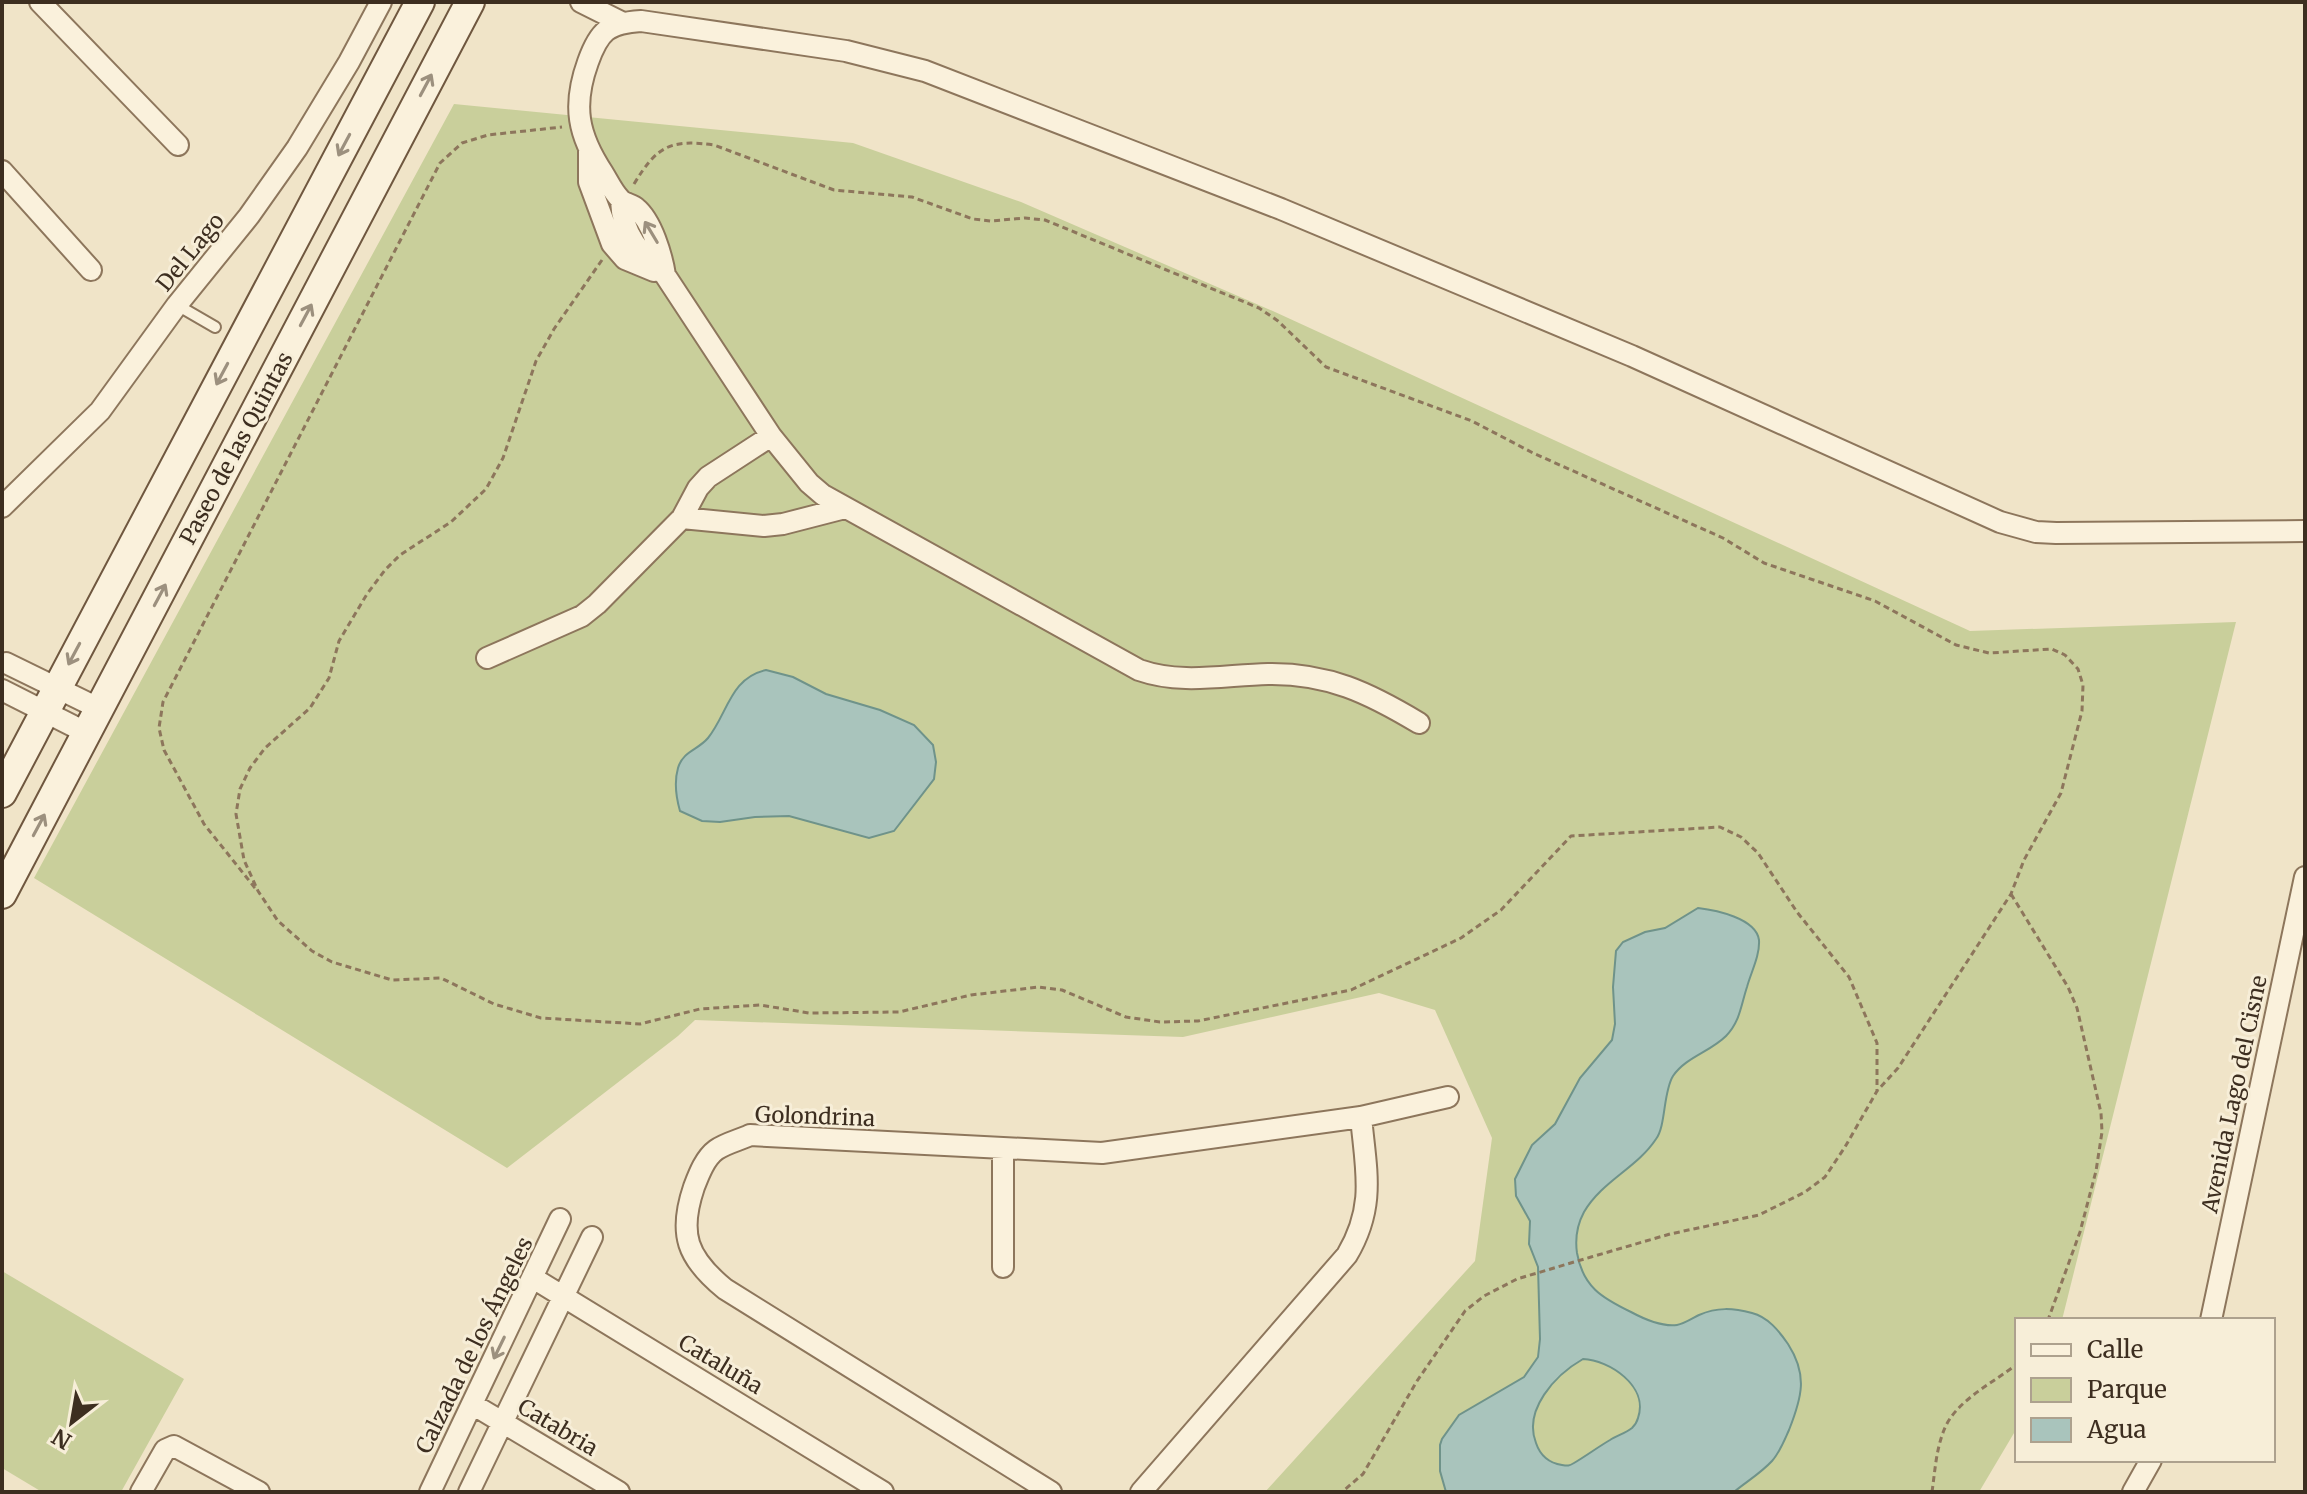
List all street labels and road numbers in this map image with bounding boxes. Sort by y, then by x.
street label: Del Lago [150,207,230,297]
street label: Paseo de las Quintas [173,347,299,549]
street label: Avenida Lago del Cisne [2195,973,2273,1216]
street label: Golondrina [755,1100,876,1132]
street label: Calzada de los Ángeles [408,1232,539,1458]
street label: Cataluña [674,1328,768,1400]
street label: Catabria [513,1392,603,1462]

